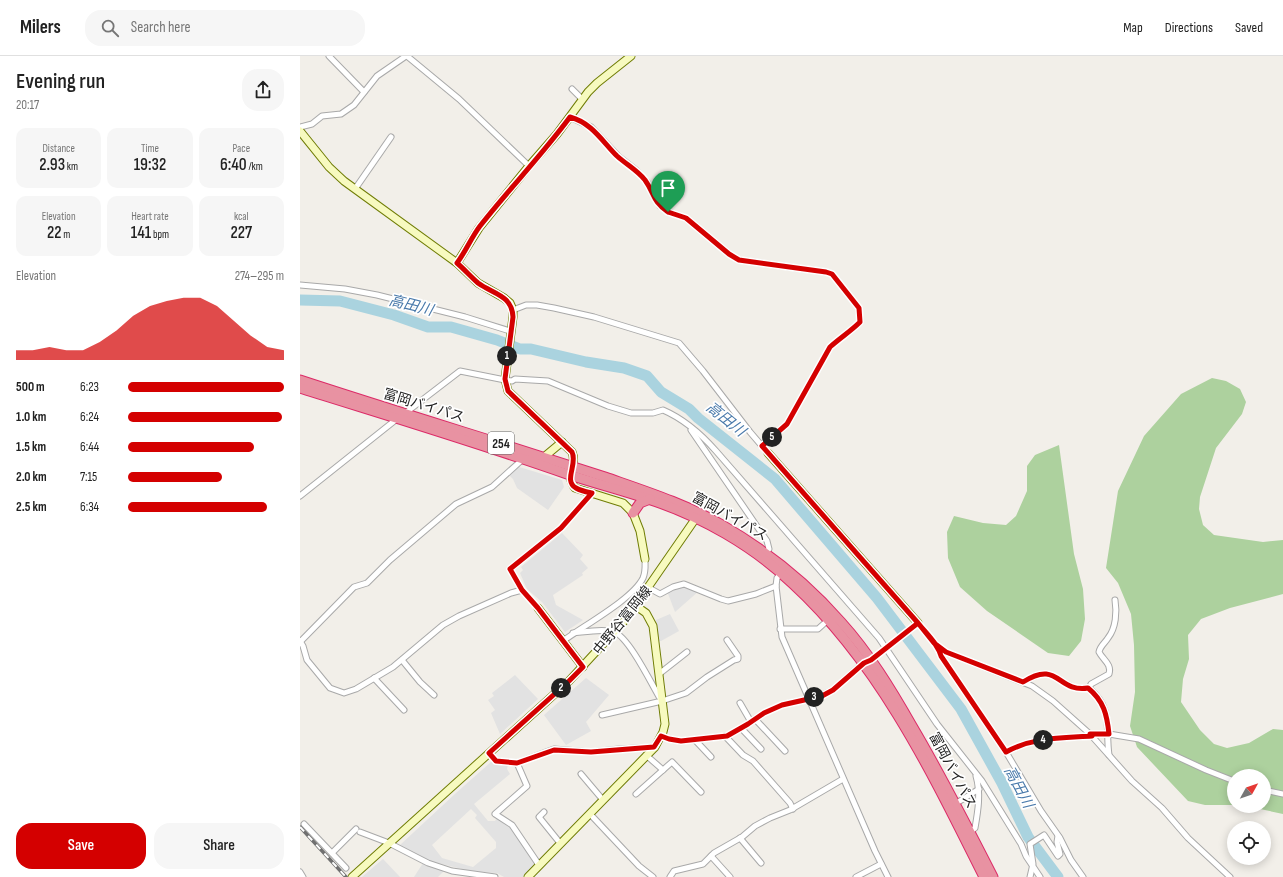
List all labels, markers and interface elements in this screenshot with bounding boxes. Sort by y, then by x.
search box [85,10,365,46]
text: Milers [20,16,61,39]
icon: search [99,17,121,39]
text: Search here [131,18,191,37]
text: Map [1123,19,1143,36]
text: Directions [1165,19,1213,36]
text: Saved [1235,19,1263,36]
text: Evening run [16,68,105,95]
button: share [242,69,284,111]
text: 20:17 [16,97,39,113]
text: Distance [42,142,75,155]
text: Time [141,142,159,155]
text: Pace [233,142,250,155]
text: 2.93 [39,155,65,175]
text: 19:32 [134,155,166,175]
text: 6:40 [220,155,247,175]
text: km [65,160,78,173]
text: /km [247,160,263,173]
pin [651,171,685,212]
icon: arrive [657,177,679,199]
text: Elevation [42,210,76,223]
text: Heart rate [131,210,169,223]
text: kcal [234,210,249,223]
text: 22 [47,223,62,243]
text: 141 [131,223,151,243]
text: 227 [230,223,252,243]
text: m [62,228,70,241]
text: bpm [151,228,169,241]
text: Elevation [16,268,56,284]
text: 274–295 m [235,268,284,284]
water label: 高田川 [387,291,437,321]
pin: 1 [497,346,517,366]
text: 1 [505,349,509,362]
text: 500 m [16,379,45,395]
text: 6:23 [80,379,99,395]
street label: 富岡バイパス [381,385,466,426]
water label: 高田川 [702,398,751,442]
text: 1.0 km [16,409,46,425]
text: 6:24 [80,409,99,425]
pin: 5 [762,427,782,447]
text: 5 [770,430,774,443]
road number: 254 [488,432,514,454]
text: 1.5 km [16,439,46,455]
text: 6:44 [80,439,99,455]
text: 2.0 km [16,469,47,485]
text: 7:15 [80,469,97,485]
street label: 富岡バイパス [689,489,770,544]
text: 2.5 km [16,499,47,515]
text: 6:34 [80,499,99,515]
street label: 中野谷富岡線 [589,582,655,658]
pin: 2 [551,678,571,698]
text: 2 [559,681,563,694]
pin: 3 [804,687,824,707]
text: 3 [812,690,816,703]
street label: 富岡バイパス [925,729,980,811]
pin: 4 [1033,730,1053,750]
text: 4 [1040,733,1046,746]
water label: 高田川 [1000,763,1038,813]
north arrow [1227,769,1271,813]
map controls [1227,769,1271,865]
button: locate [1227,821,1271,865]
button: Save [16,823,146,869]
button: Share [154,823,284,869]

